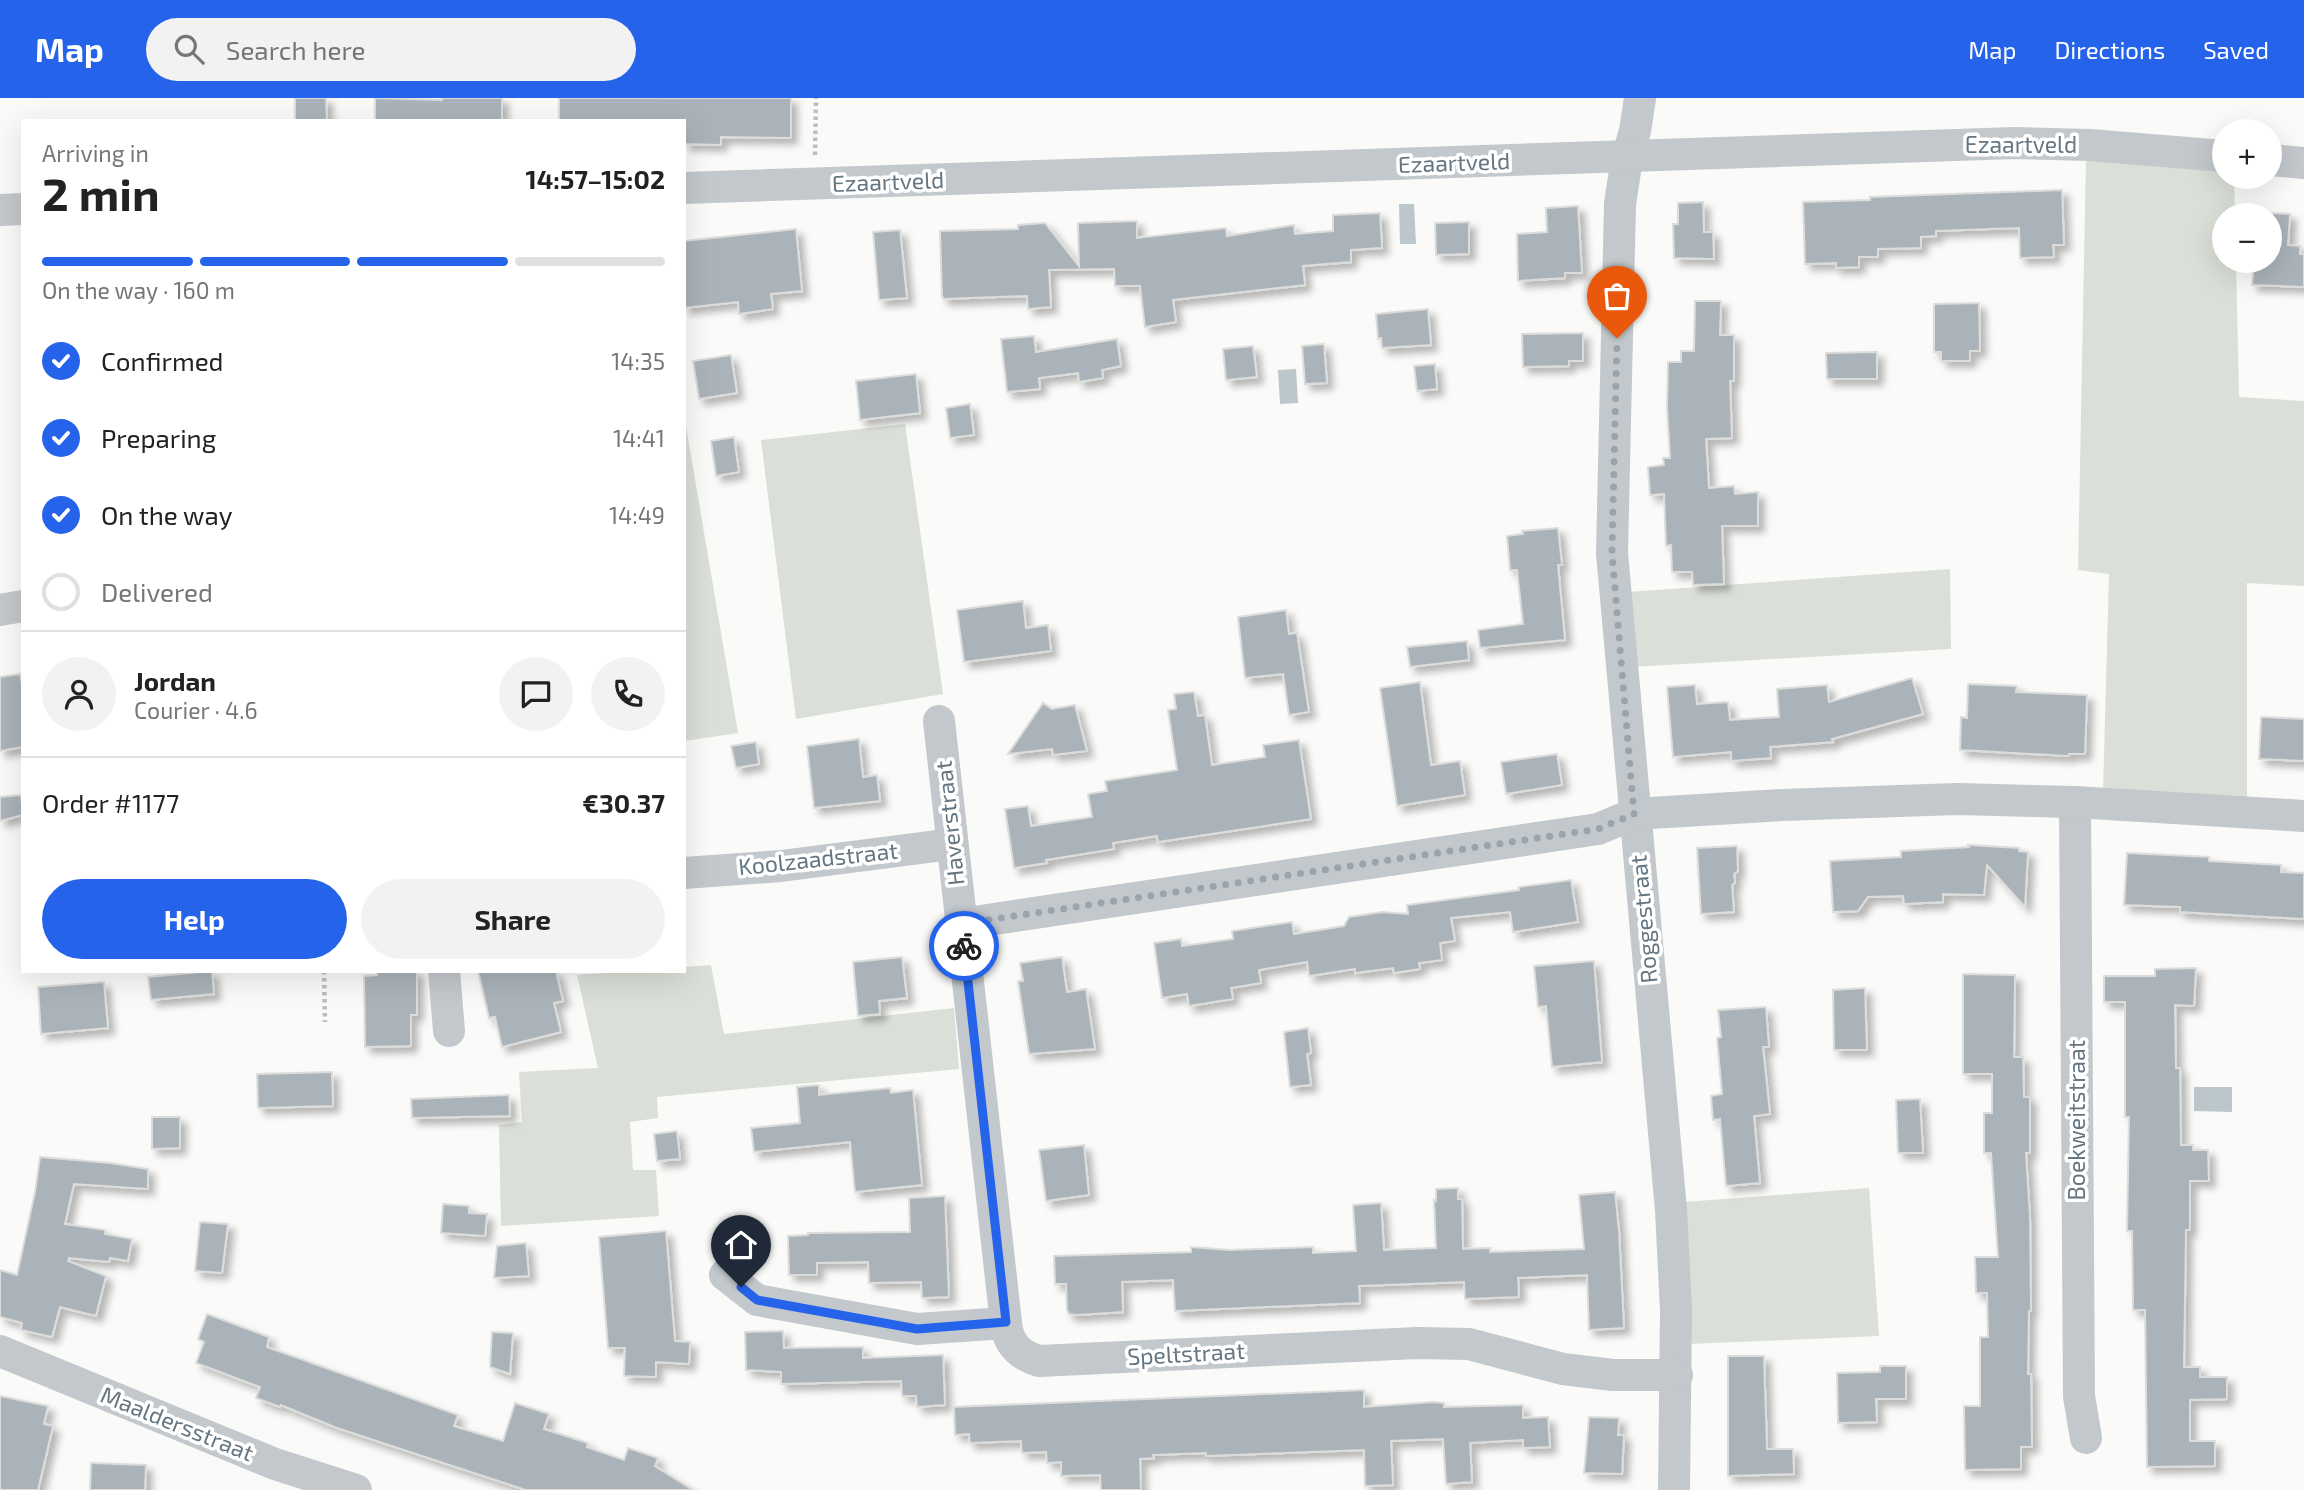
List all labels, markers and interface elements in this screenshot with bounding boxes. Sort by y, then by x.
search box [146,18,636,81]
text: Map [35,29,104,69]
icon: search [170,30,208,68]
text: Search here [226,34,365,65]
text: Map [1968,35,2016,64]
text: Directions [2054,35,2165,64]
text: Saved [2203,35,2269,64]
map controls [2212,119,2282,273]
button: + [2212,119,2282,189]
street label: Ezaartveld [1965,130,2077,158]
text: Arriving in [42,139,149,167]
street label: Ezaartveld [1397,146,1511,178]
text: 14:57–15:02 [525,163,665,194]
text: 2 min [42,165,160,220]
street label: Ezaartveld [831,165,945,197]
button: − [2212,203,2282,273]
pin [1587,266,1647,338]
text: On the way · 160 m [42,276,235,304]
icon: bag [1598,277,1636,315]
icon: check [42,342,80,380]
text: Confirmed [101,345,224,376]
text: 14:35 [611,347,665,375]
icon: check [42,419,80,457]
text: Preparing [101,422,216,453]
text: 14:41 [613,424,665,452]
icon: check [42,496,80,534]
text: On the way [101,499,232,530]
text: 14:49 [609,501,665,529]
text: Delivered [101,576,213,607]
button: person [42,657,116,731]
button: chat [499,657,573,731]
button: phone [591,657,665,731]
text: Jordan [134,665,216,696]
text: Courier · 4.6 [134,696,258,724]
street label: Haverstraat [929,759,969,887]
text: Order #1177 [42,787,179,818]
text: €30.37 [582,787,665,818]
street label: Koolzaadstraat [737,836,899,880]
street label: Roggestraat [1623,854,1663,984]
button: Help [42,879,347,959]
button: Share [361,879,665,959]
courier [929,911,999,981]
icon: bike [945,927,983,965]
street label: Boekweitstraat [2062,1039,2090,1200]
pin [711,1215,771,1287]
icon: home [722,1226,760,1264]
street label: Speltstraat [1126,1336,1246,1370]
street label: Maaldersstraat [97,1380,258,1467]

